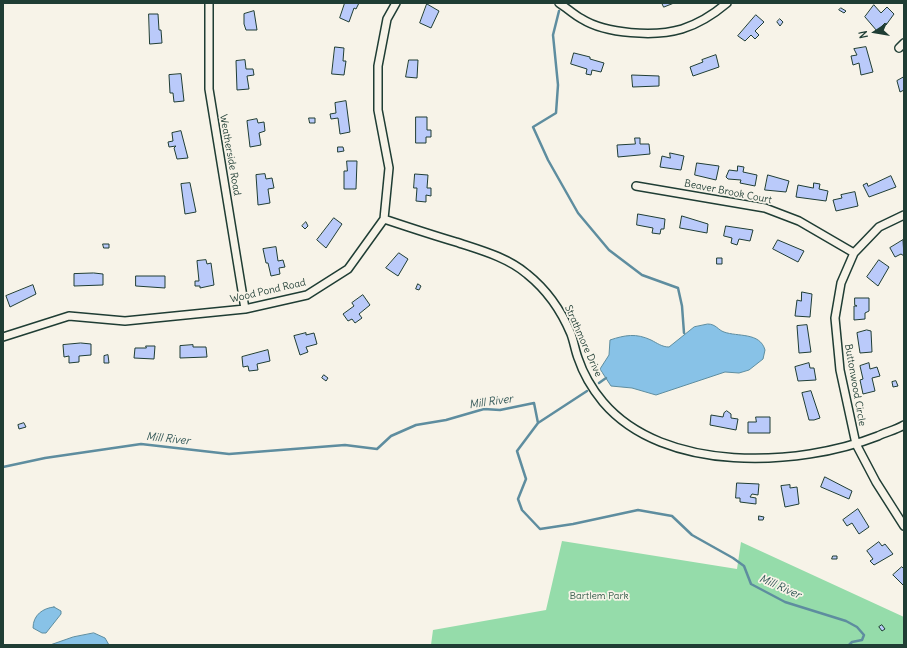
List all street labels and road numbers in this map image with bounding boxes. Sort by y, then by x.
street label: Weatherside Road [217,113,243,197]
street label: Beaver Brook Court [683,178,773,206]
street label: Wood Pond Road [229,276,307,306]
street label: Strathmore Drive [562,303,604,379]
street label: Buttonwood Circle [842,343,868,427]

